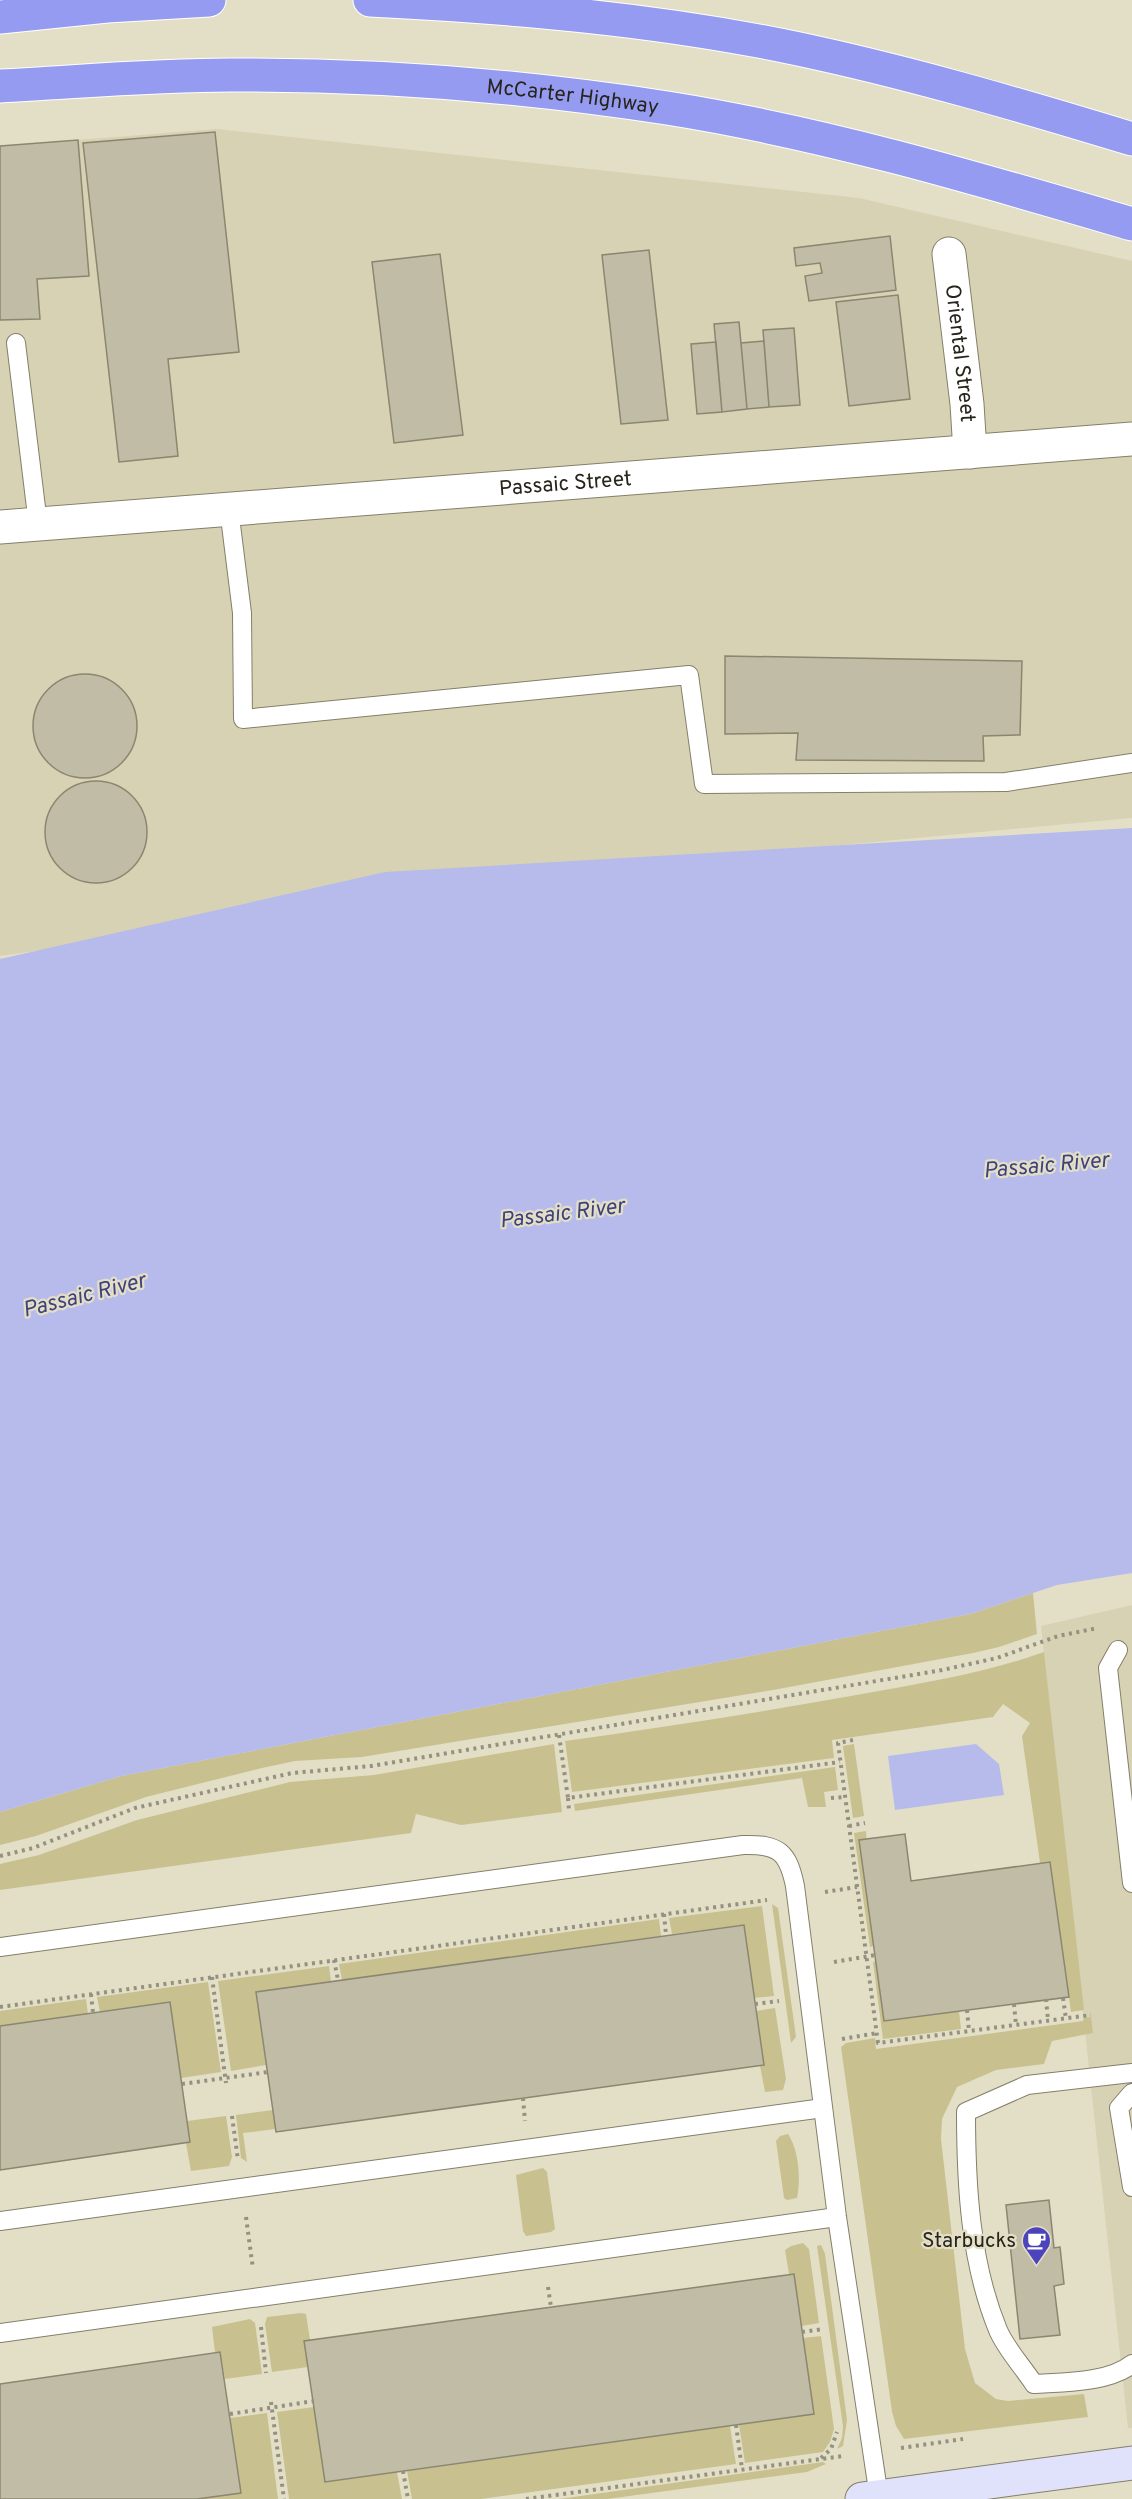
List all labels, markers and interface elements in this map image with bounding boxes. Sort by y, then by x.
street label: McCarter Highway [485,74,661,122]
street label: Oriental Street [938,283,980,423]
street label: Passaic Street [498,466,633,503]
water label: Passaic River [982,1147,1112,1185]
water label: Passaic River [498,1193,628,1236]
water label: Passaic River [20,1268,150,1325]
cafe icon: Starbucks [1021,2224,1053,2266]
place label: Starbucks [922,2228,1016,2255]

